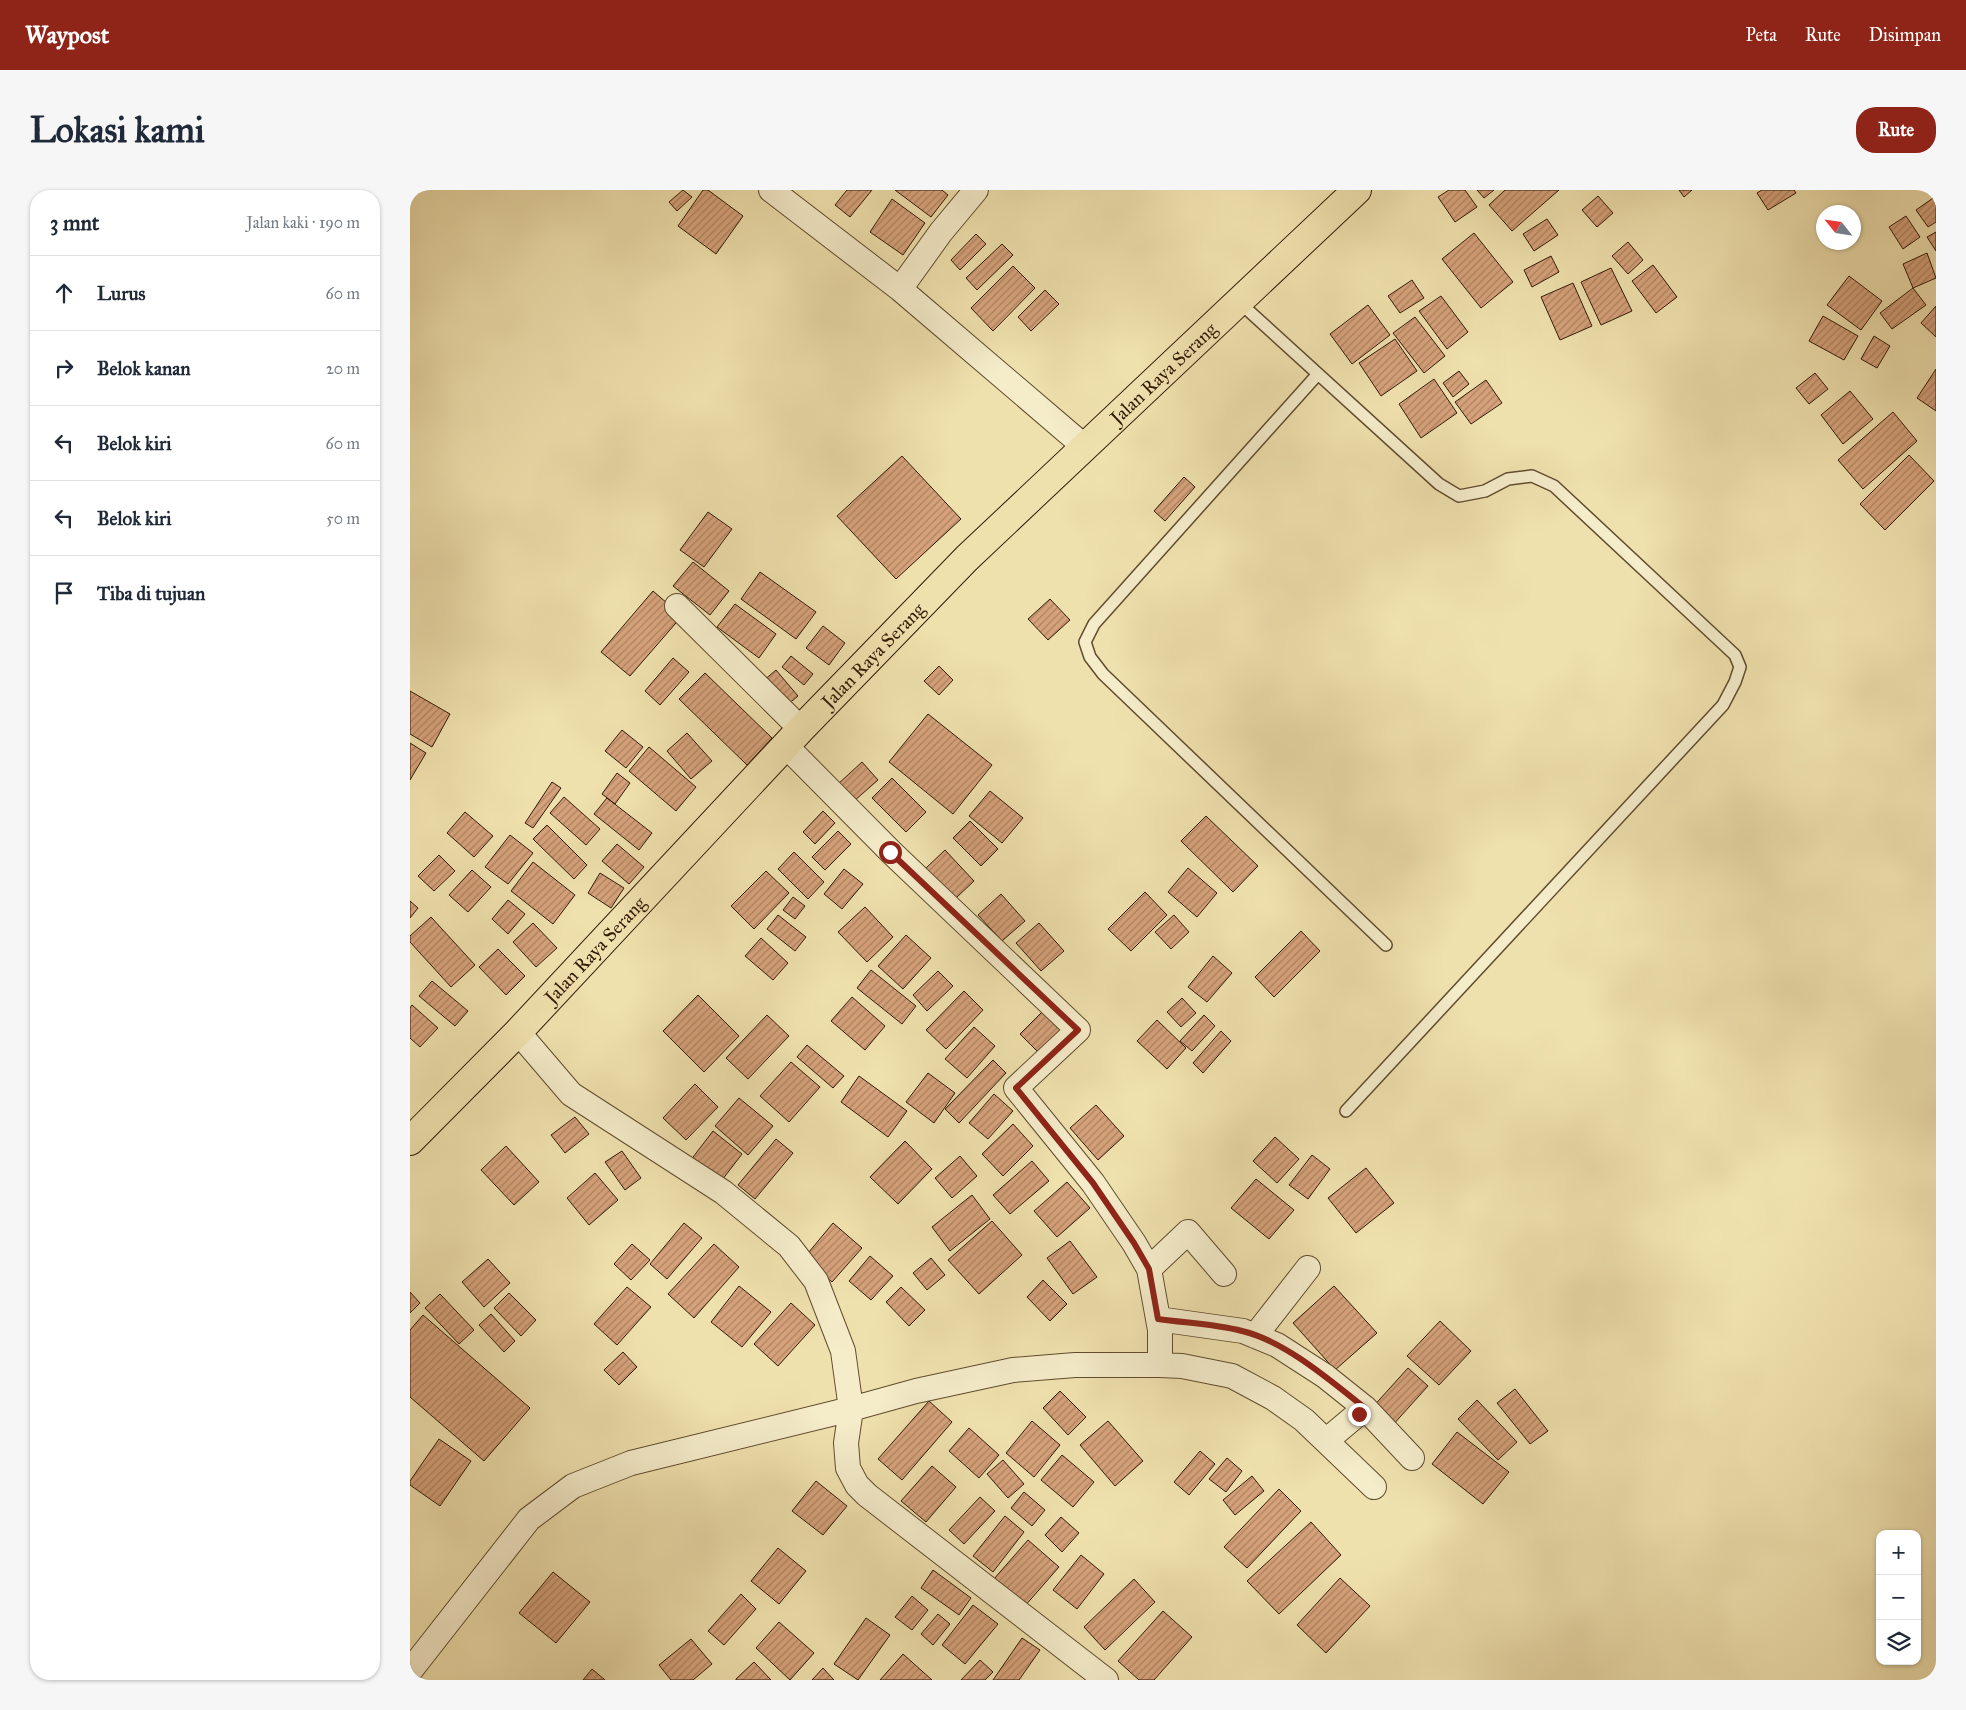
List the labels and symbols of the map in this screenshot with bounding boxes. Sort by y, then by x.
north arrow [1816,205,1861,250]
street label: Jalan Raya Serang [1104,317,1222,431]
street label: Jalan Raya Serang [815,598,930,715]
route start [879,841,902,864]
street label: Jalan Raya Serang [538,892,652,1011]
route end [1348,1403,1371,1426]

